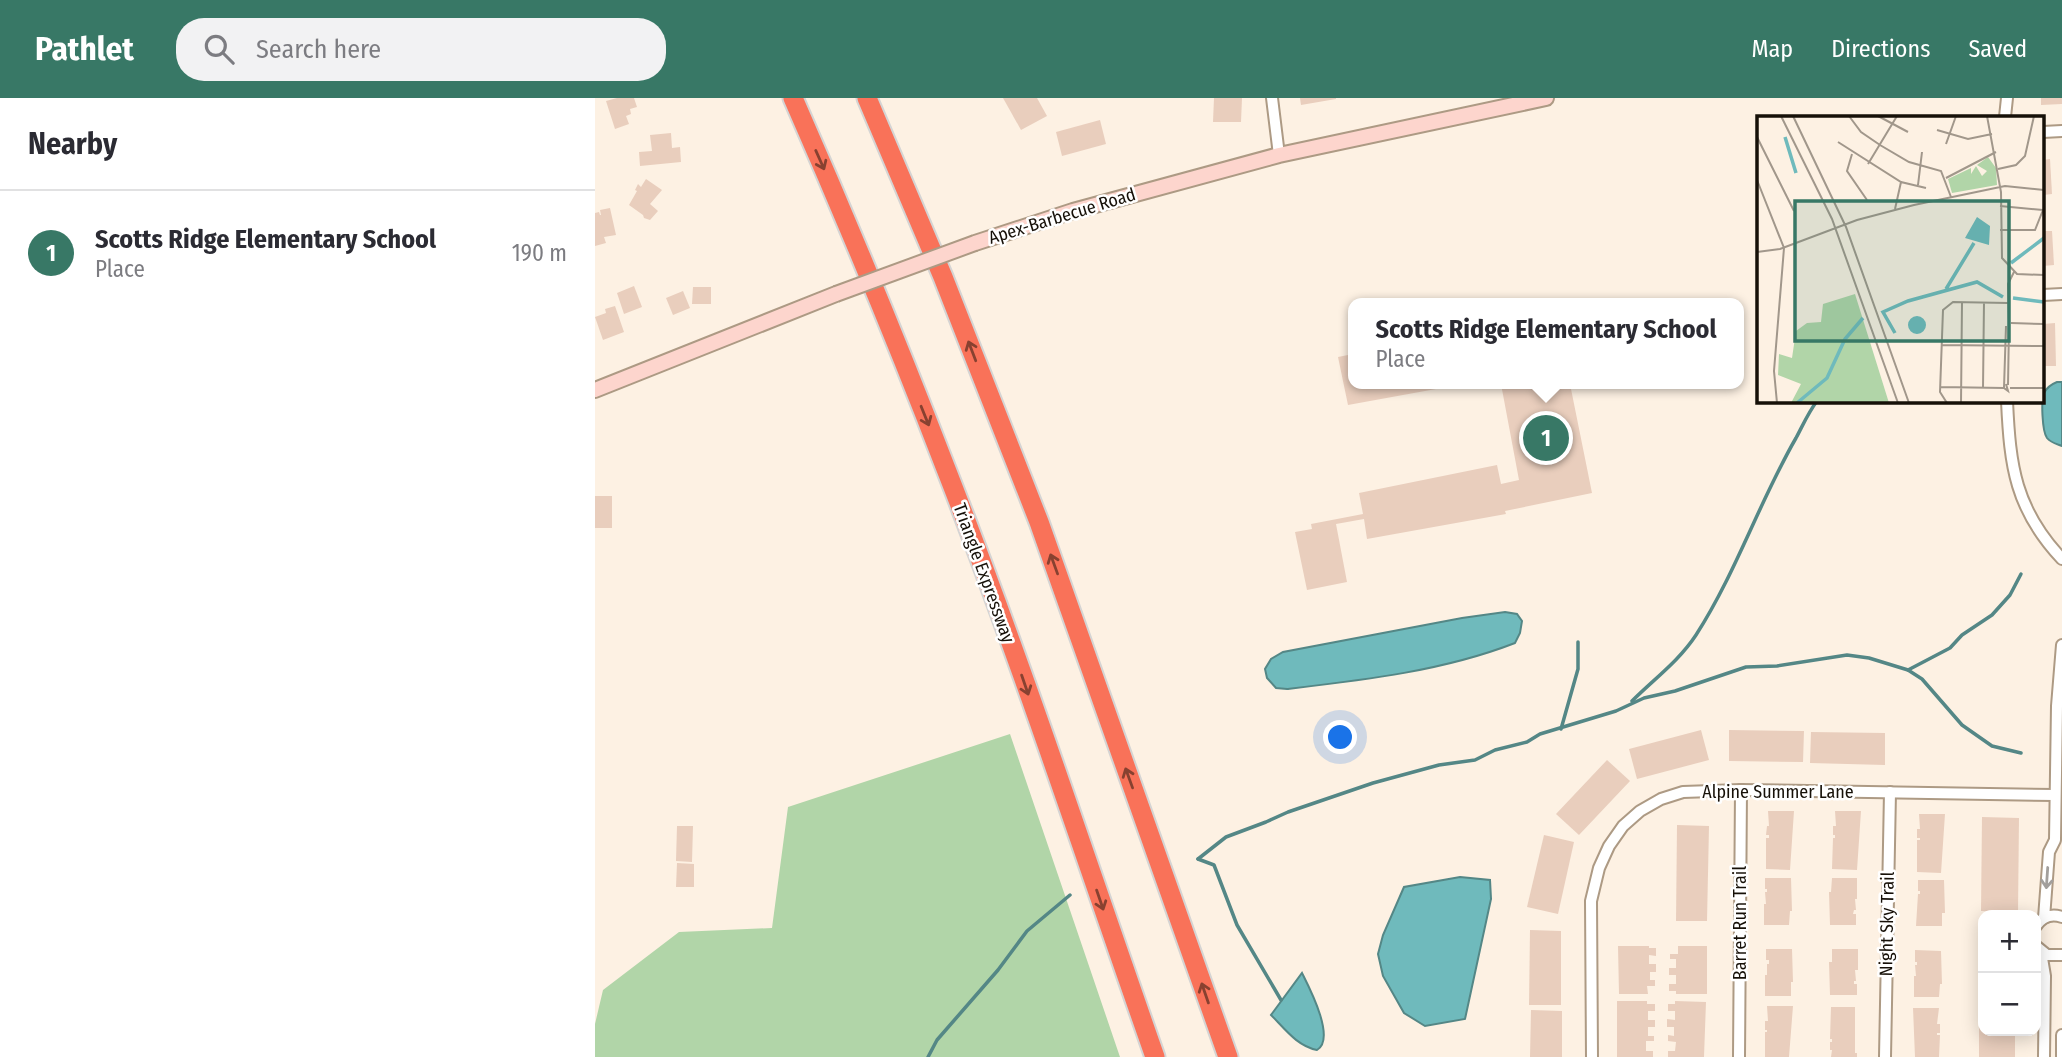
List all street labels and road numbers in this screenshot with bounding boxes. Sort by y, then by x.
street label: Apex-Barbecue Road [986,183,1138,249]
street label: Triangle Expressway [949,500,1019,646]
street label: Alpine Summer Lane [1702,781,1854,803]
street label: Barret Run Trail [1729,866,1751,980]
street label: Night Sky Trail [1875,871,1899,977]

